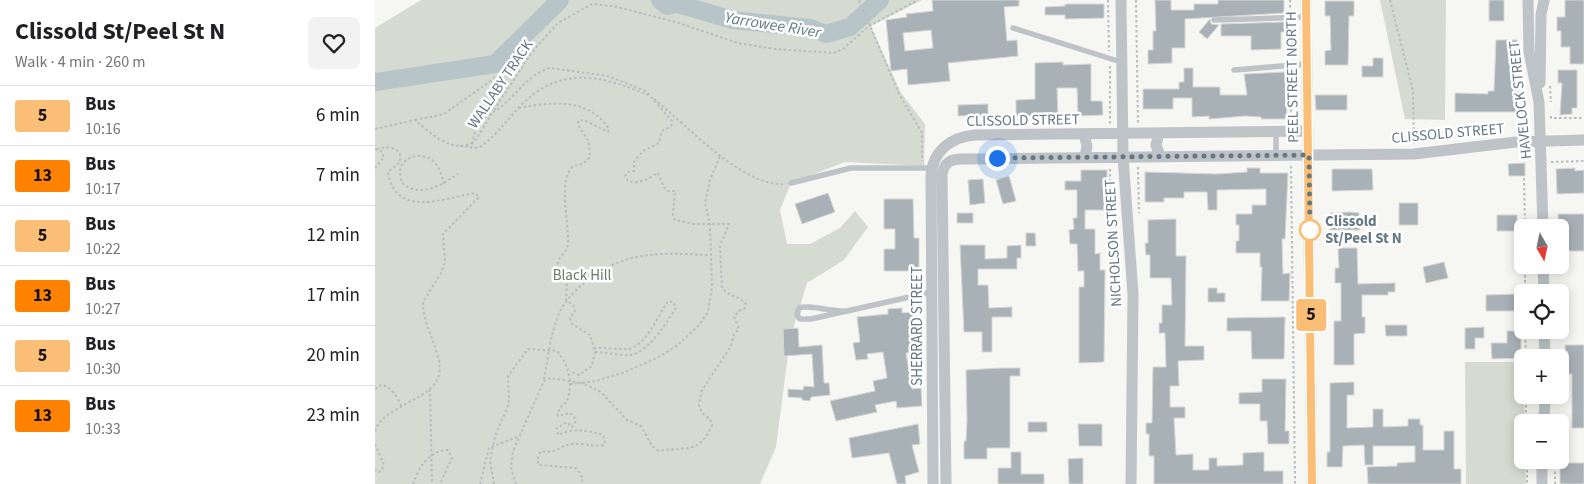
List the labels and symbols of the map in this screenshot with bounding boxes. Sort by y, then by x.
water label: Yarrowee River [723,7,824,44]
street label: PEEL STREET NORTH [1281,11,1304,143]
street label: WALLABY TRACK [463,35,538,133]
street label: HAVELOCK STREET [1504,40,1537,160]
street label: CLISSOLD STREET [966,109,1080,132]
street label: CLISSOLD STREET [1391,118,1505,149]
your location [985,146,1010,171]
street label: NICHOLSON STREET [1100,179,1127,307]
place label: Clissold St/Peel St N [1325,211,1402,249]
marker: Clissold St/Peel St N [1299,219,1321,241]
north arrow [1514,219,1569,274]
park label: Black Hill [553,265,611,286]
street label: SHERRARD STREET [907,266,928,386]
line badge: 5 [1295,299,1327,331]

